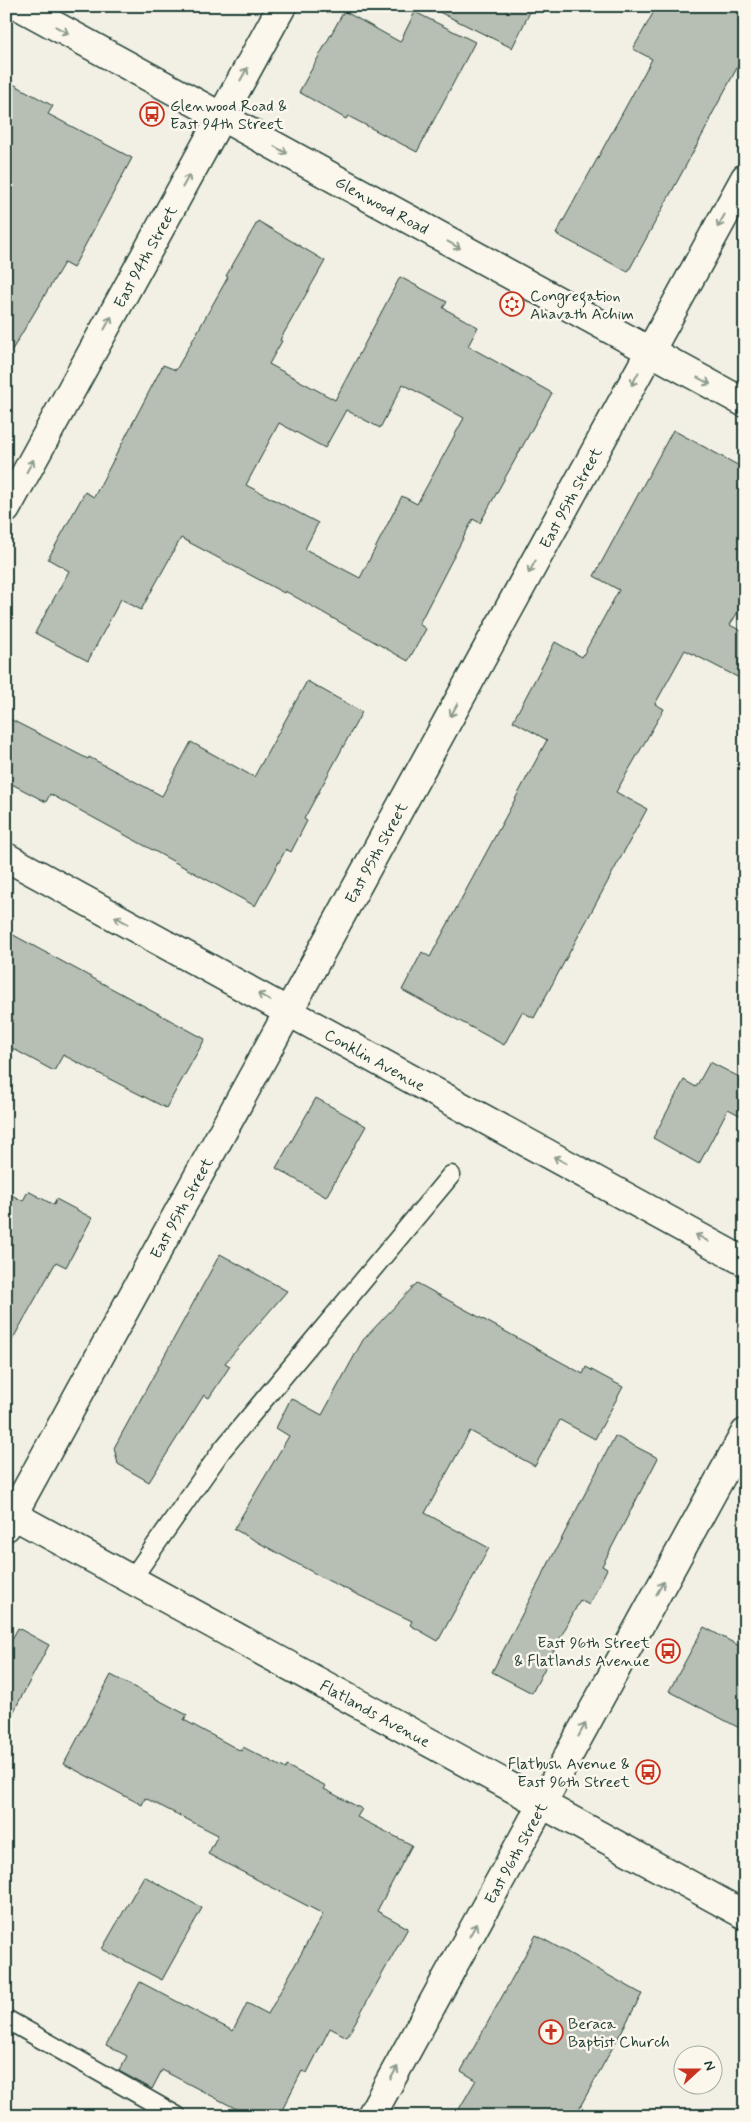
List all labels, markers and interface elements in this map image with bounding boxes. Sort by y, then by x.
one-way arrow [54,25,68,35]
one-way arrow [240,68,250,82]
place label: Glenwood Road & East 94th Street [170,96,287,135]
bus stop icon: Glenwood Road & East 94th Street [139,101,165,127]
one-way arrow [273,146,288,155]
street label: Glenwood Road [331,172,432,240]
one-way arrow [181,173,191,188]
street label: East 94th Street [109,202,183,312]
one-way arrow [716,213,726,227]
one-way arrow [447,240,461,250]
place label: Congregation Ahavath Achim [530,286,634,325]
synagogue icon: Congregation Ahavath Achim [499,291,525,317]
one-way arrow [103,316,113,331]
one-way arrow [630,371,639,386]
one-way arrow [697,376,712,386]
street label: East 95th Street [535,443,608,553]
one-way arrow [25,459,35,473]
one-way arrow [527,560,537,575]
one-way arrow [449,702,458,717]
street label: East 95th Street [341,798,413,908]
one-way arrow [115,914,129,924]
one-way arrow [257,992,272,1002]
street label: Conklin Avenue [320,1025,429,1097]
street label: East 95th Street [146,1154,219,1263]
one-way arrow [552,1155,567,1165]
one-way arrow [695,1233,710,1243]
one-way arrow [655,1580,665,1595]
place label: East 96th Street & Flatlands Avenue [514,1633,651,1672]
bus stop icon: East 96th Street & Flatlands Avenue [655,1638,681,1664]
street label: Flatlands Avenue [316,1676,434,1753]
one-way arrow [577,1723,587,1738]
place label: Flatbush Avenue & East 96th Street [508,1754,631,1793]
bus stop icon: Flatbush Avenue & East 96th Street [635,1759,661,1785]
street label: East 96th Street [480,1798,553,1908]
one-way arrow [468,1924,478,1938]
place label: Beraca Baptist Church [568,2014,670,2053]
church icon: Beraca Baptist Church [538,2019,564,2045]
north arrow [674,2044,724,2094]
text: N [699,2058,719,2073]
one-way arrow [390,2066,400,2081]

